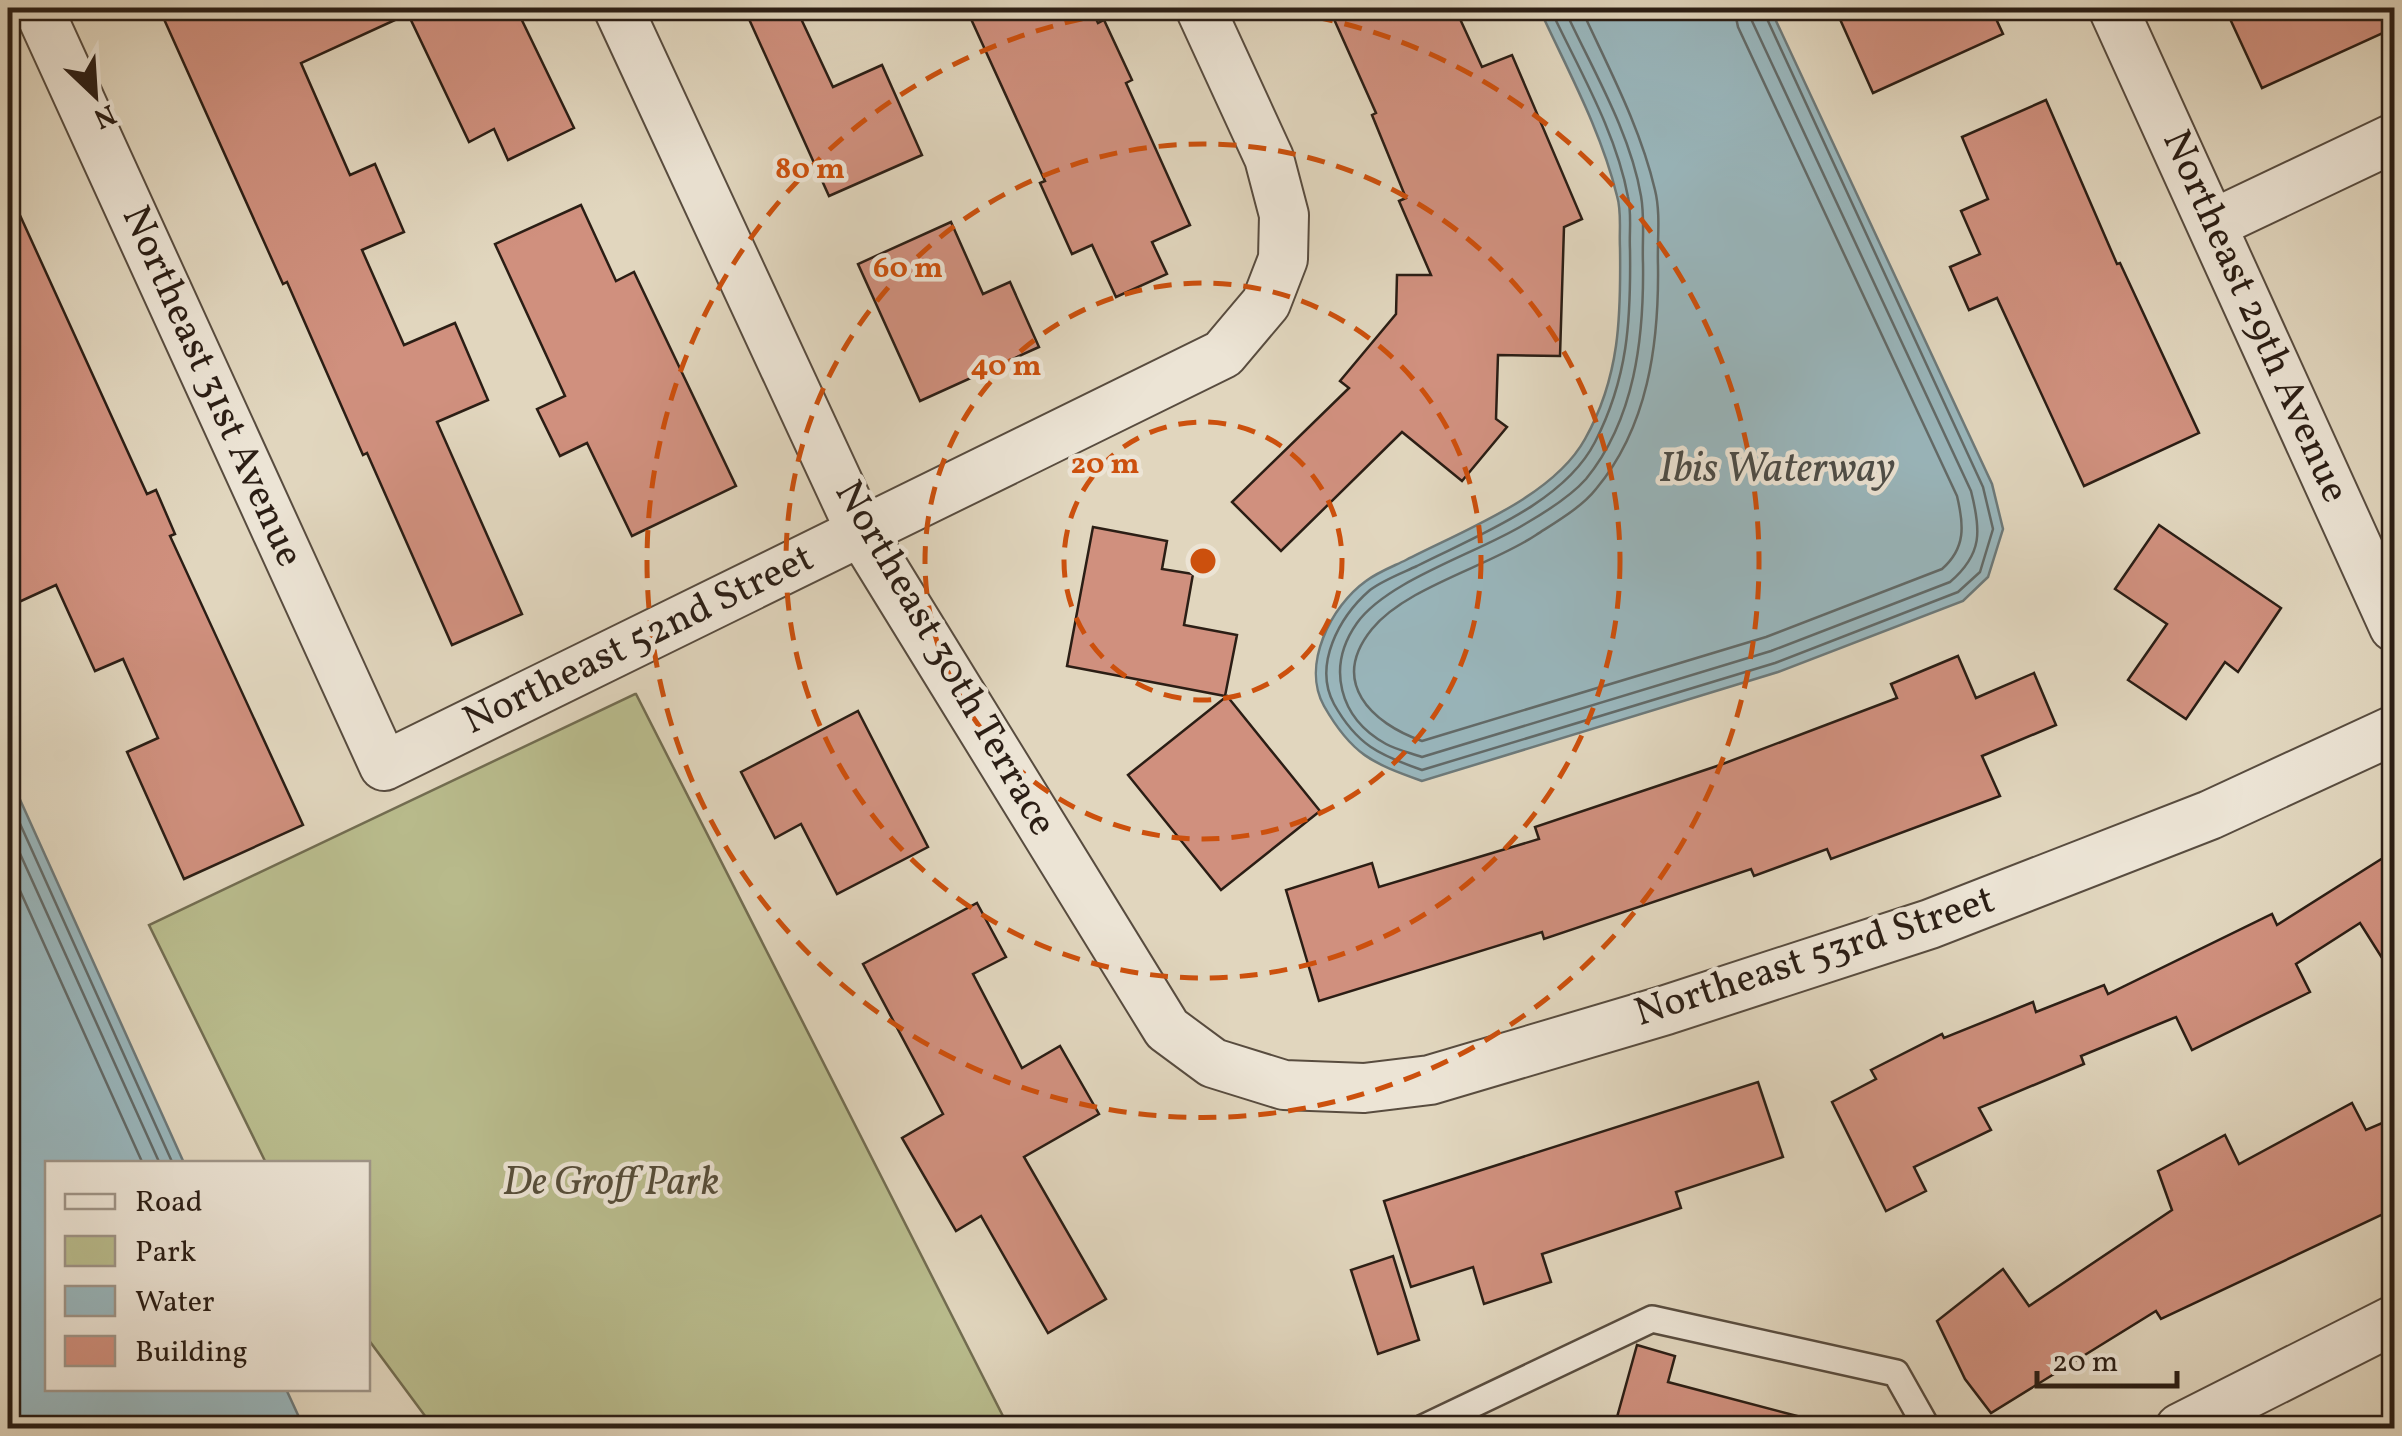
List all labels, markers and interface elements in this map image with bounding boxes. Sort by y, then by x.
north arrow [45,45,145,145]
text: N [87,93,122,137]
street label: Northeast 29th Avenue [2147,122,2361,512]
text: 80 m [775,149,845,191]
street label: Northeast 31st Avenue [106,198,316,576]
text: 60 m [873,248,943,290]
text: 40 m [970,346,1042,388]
water label: Ibis Waterway [1659,441,1895,500]
text: 20 m [1071,444,1139,486]
street label: Northeast 30th Terrace [819,471,1069,847]
street label: Northeast 52nd Street [454,532,824,750]
centre of rings [1185,543,1221,579]
street label: Northeast 53rd Street [1628,873,2002,1043]
park label: De Groff Park [503,1156,719,1212]
legend [45,1161,370,1391]
text: Road [135,1182,203,1224]
text: Park [135,1232,196,1274]
text: Water [135,1282,215,1324]
scale bar [2037,1326,2177,1388]
text: Building [135,1332,248,1374]
text: 20 m [2052,1342,2118,1384]

